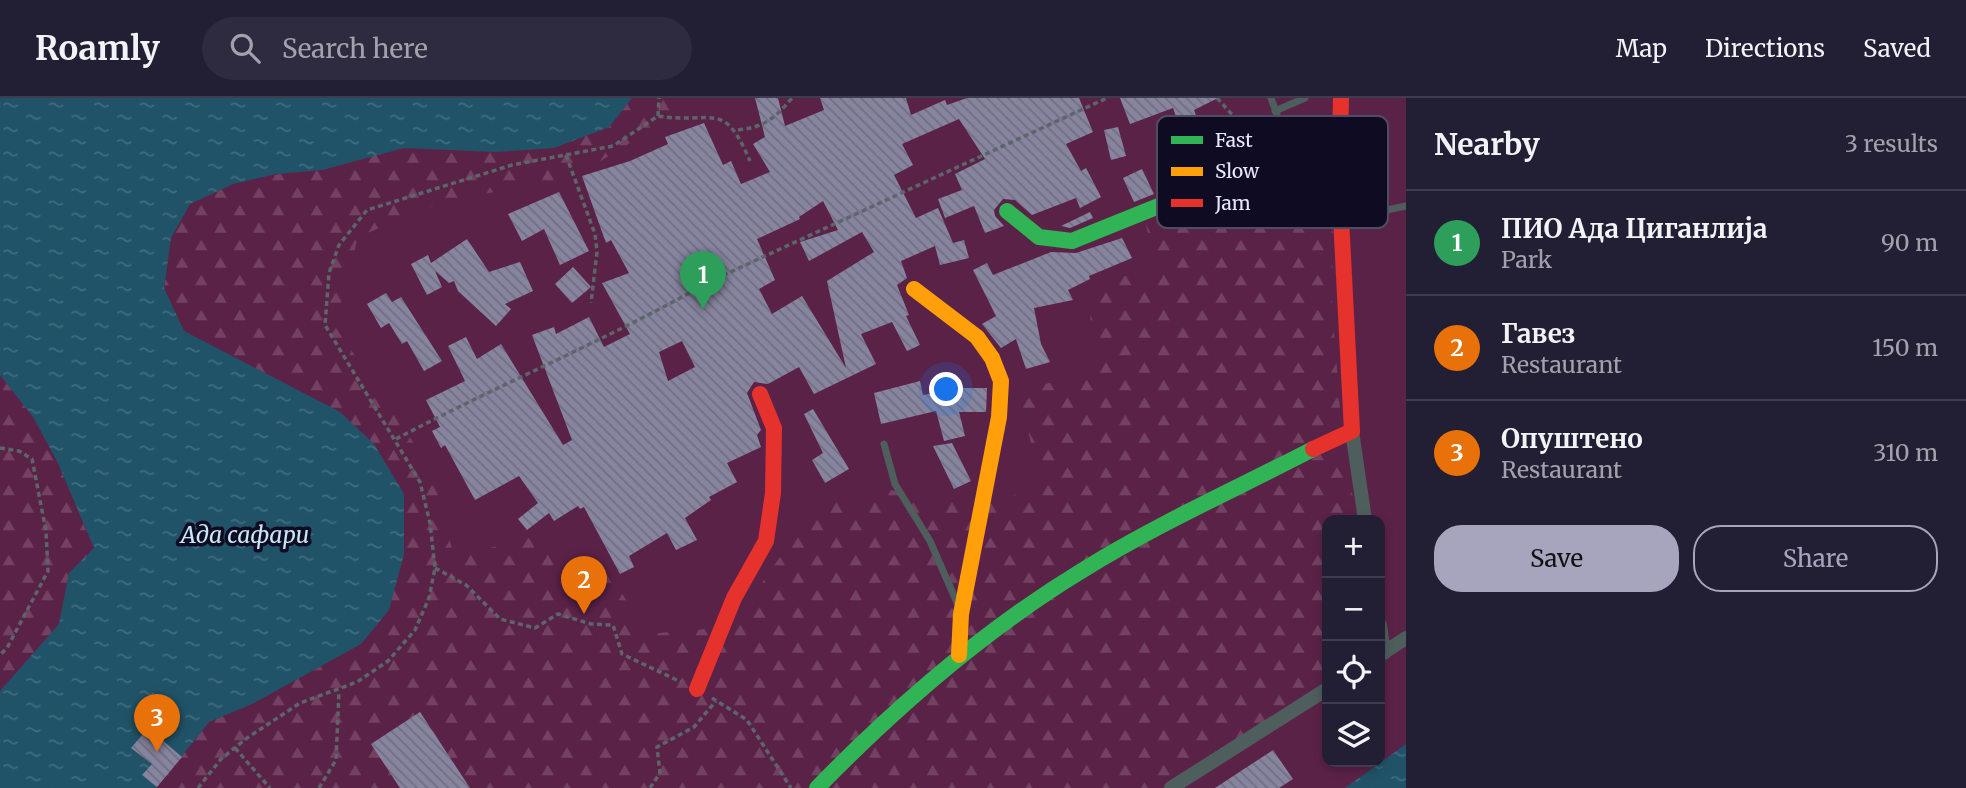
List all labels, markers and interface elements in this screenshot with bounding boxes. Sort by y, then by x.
search box [202,17,692,80]
text: Roamly [35,28,160,69]
icon: search [226,29,264,67]
text: Search here [282,32,428,65]
text: Map [1616,33,1667,64]
text: Directions [1705,33,1825,64]
text: Saved [1863,33,1931,64]
legend [1157,116,1388,228]
text: Nearby [1434,125,1540,163]
text: Fast [1215,128,1253,152]
text: 3 results [1845,129,1938,158]
text: Slow [1215,159,1260,183]
text: Jam [1214,191,1251,215]
text: ПИО Ада Циганлија [1501,212,1767,245]
text: 1 [1452,228,1462,257]
text: 90 m [1881,228,1938,257]
text: Park [1501,245,1552,274]
pin: 1 [680,251,726,309]
text: Гавез [1501,317,1575,350]
text: 2 [1450,333,1464,362]
text: 150 m [1872,333,1938,362]
text: Restaurant [1501,350,1622,379]
your location [929,372,963,406]
text: Опуштено [1501,422,1643,455]
text: 3 [1450,438,1464,467]
text: 310 m [1873,438,1938,467]
text: Restaurant [1501,455,1622,484]
map controls [1322,515,1385,767]
button: + [1322,515,1385,578]
water label: Ада сафари [179,520,309,549]
button: Save [1434,525,1679,592]
button: Share [1693,525,1938,592]
pin: 2 [561,556,607,614]
button: − [1322,578,1385,641]
button: locate [1322,641,1385,704]
pin: 3 [134,694,180,752]
button: layers [1322,704,1385,767]

